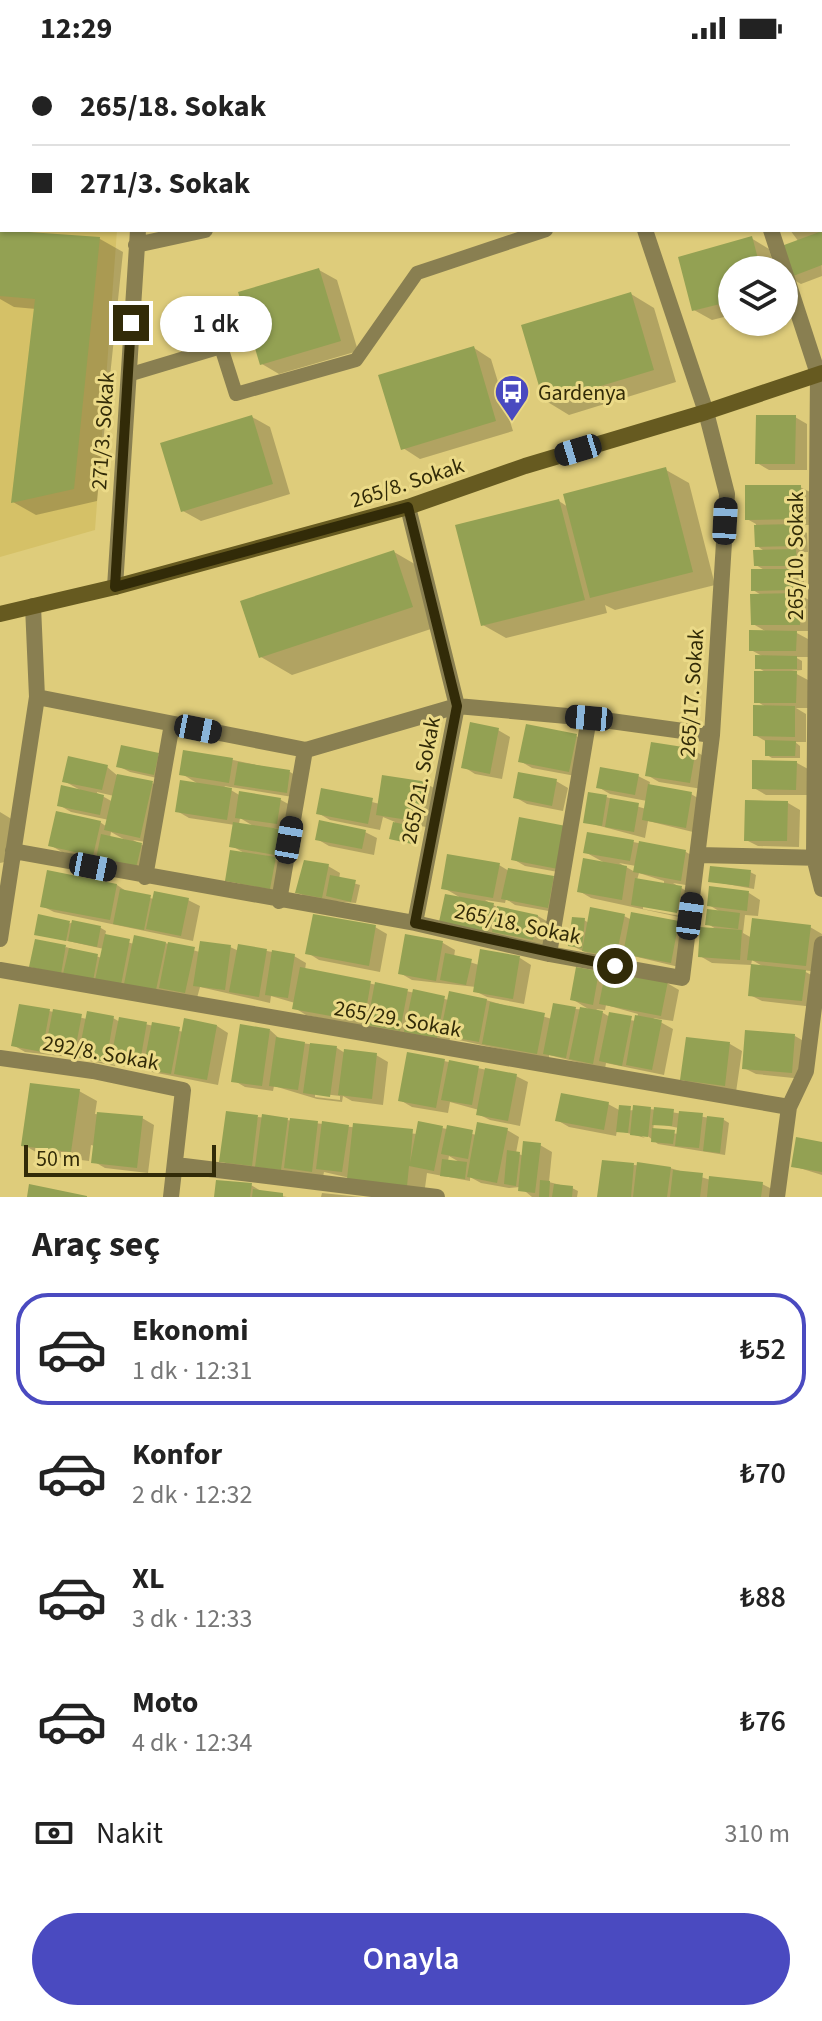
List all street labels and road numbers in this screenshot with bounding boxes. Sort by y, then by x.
street label: 271/3. Sokak [83,371,123,491]
street label: 265/8. Sokak [346,450,468,516]
street label: 265/10. Sokak [780,492,812,620]
street label: 265/17. Sokak [672,628,712,758]
street label: 265/21. Sokak [393,714,449,846]
street label: 265/18. Sokak [452,895,584,953]
street label: 265/29. Sokak [332,992,464,1046]
street label: 292/8. Sokak [40,1027,162,1079]

